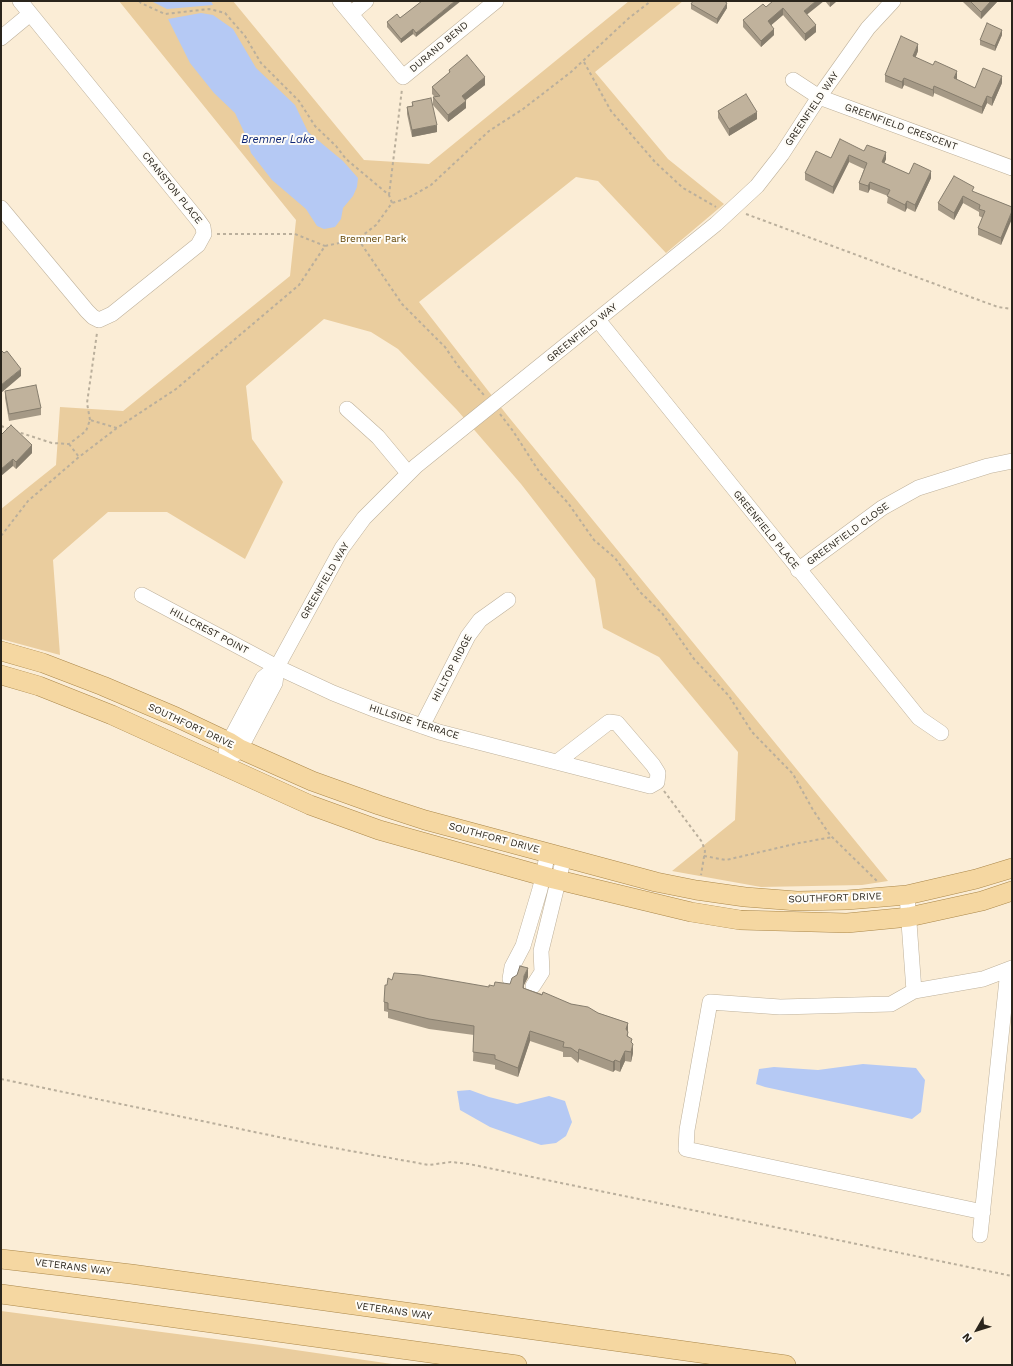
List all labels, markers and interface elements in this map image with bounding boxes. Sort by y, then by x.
street label: DURAND BEND [407,19,471,75]
street label: GREENFIELD WAY [783,70,841,148]
street label: GREENFIELD CRESCENT [843,101,959,153]
water label: Bremner Lake [241,133,315,147]
street label: CRANSTON PLACE [139,150,205,226]
park label: Bremner Park [340,233,406,245]
street label: GREENFIELD WAY [544,301,620,365]
street label: GREENFIELD PLACE [731,488,801,572]
street label: GREENFIELD CLOSE [804,500,892,568]
street label: GREENFIELD WAY [298,540,352,622]
street label: HILLCREST POINT [168,605,250,657]
street label: HILLTOP RIDGE [429,632,475,704]
street label: SOUTHFORT DRIVE [146,701,236,751]
street label: HILLSIDE TERRACE [367,702,461,742]
street label: SOUTHFORT DRIVE [447,820,541,856]
street label: SOUTHFORT DRIVE [788,890,882,906]
street label: VETERANS WAY [34,1256,112,1278]
street label: VETERANS WAY [355,1300,433,1322]
north arrow [957,1310,997,1350]
text: N [960,1331,975,1345]

